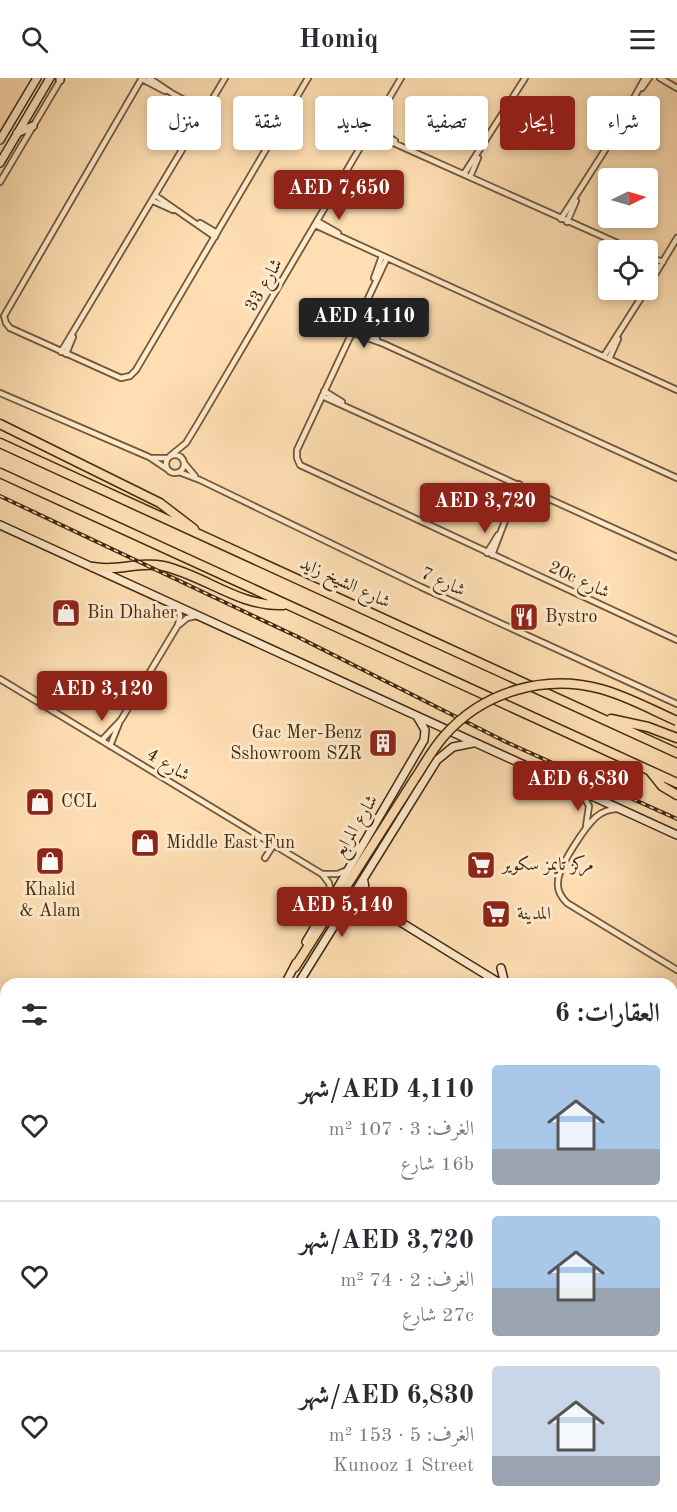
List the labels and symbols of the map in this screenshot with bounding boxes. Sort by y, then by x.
north arrow [598,168,658,228]
pin: AED 7,650 [270,170,408,221]
street label: شارع 33 [242,256,290,317]
pin: AED 4,110 [295,298,433,349]
pin: AED 3,720 [416,483,554,534]
street label: شارع الشيخ زايد [295,554,393,617]
street label: 20c شارع [544,558,612,606]
street label: شارع 7 [416,564,468,605]
shop icon: Bin Dhaher [50,597,82,629]
restaurant icon: Bystro [508,601,540,633]
place label: Bin Dhaher [87,604,178,622]
place label: Bystro [545,608,597,626]
pin: AED 3,120 [33,671,171,722]
place label: Gac Mer-Benz Sshowroom SZR [230,724,362,763]
building icon: Gac Mer-Benz Sshowroom SZR [367,727,399,759]
street label: شارع 4 [141,745,193,789]
pin: AED 6,830 [509,761,647,812]
shop icon: CCL [24,786,56,818]
street label: شارع المرابع [331,792,387,863]
place label: CCL [61,793,97,811]
shop icon: Middle East Fun [129,827,161,859]
place label: Middle East Fun [166,834,295,852]
shop icon: Khalid & Alam [34,845,66,877]
supermarket icon: مركز تايمز سكوير [465,849,497,881]
place label: مركز تايمز سكوير [500,854,594,877]
place label: Khalid & Alam [20,881,80,920]
pin: AED 5,140 [273,887,411,938]
supermarket icon: المدينة [480,898,512,930]
place label: المدينة [517,905,551,925]

